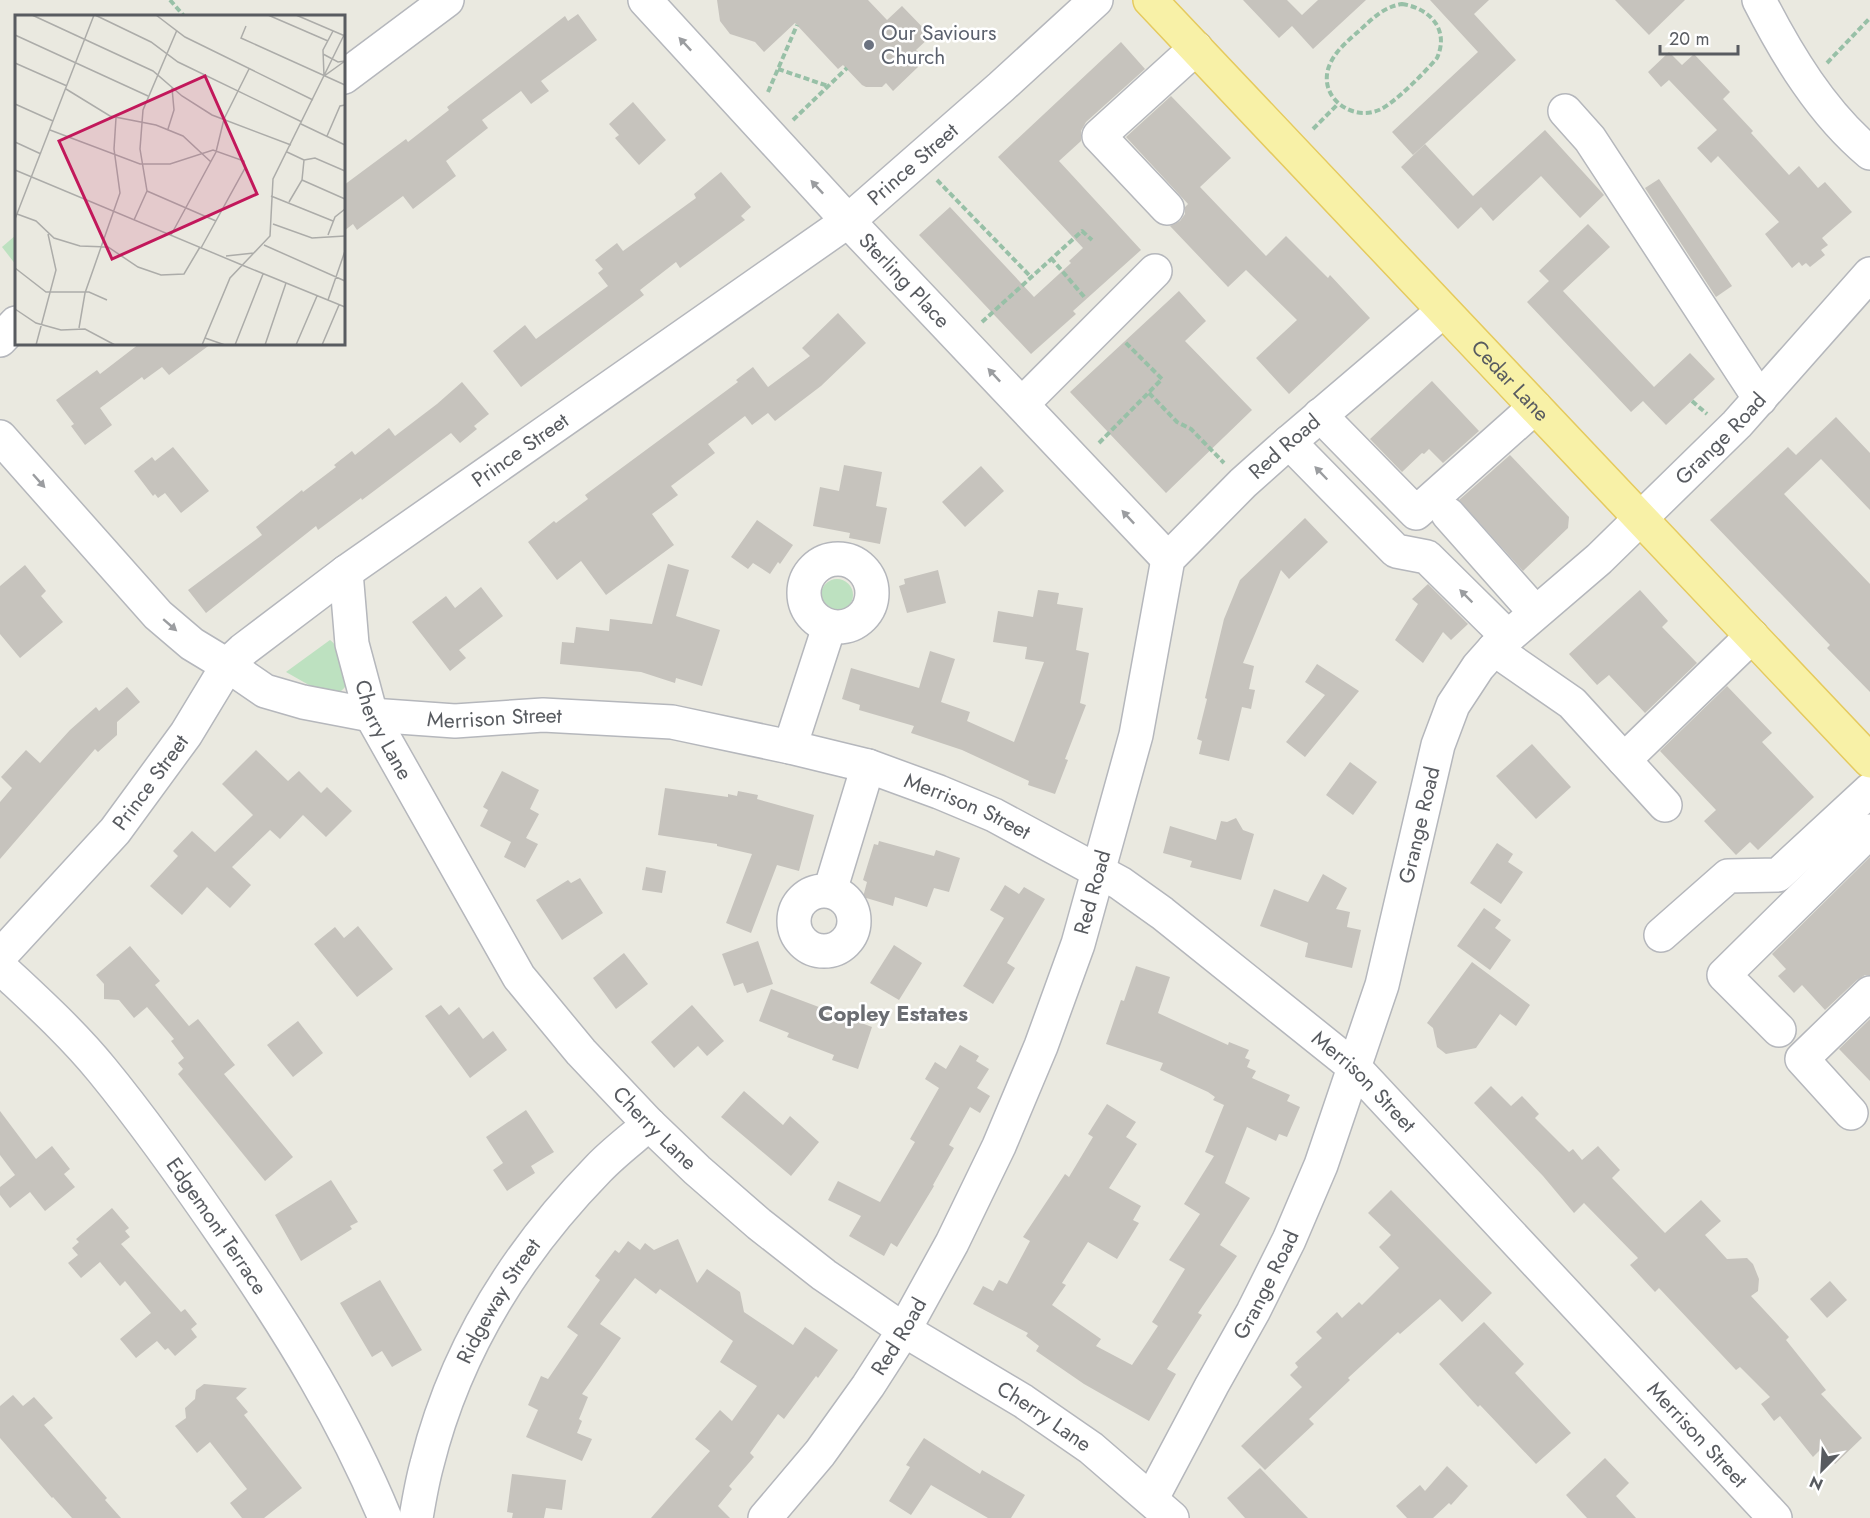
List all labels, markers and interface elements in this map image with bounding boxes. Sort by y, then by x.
inset map [15,15,345,345]
place label: Our Saviours Church [881,18,996,72]
scale bar [1660,18,1738,56]
text: 20 m [1669,26,1709,52]
one-way arrow [678,36,692,51]
marker: Our Saviours Church [862,38,876,52]
street label: Prince Street [861,116,965,213]
one-way arrow [811,180,824,195]
street label: Sterling Place [852,226,957,335]
street label: Cedar Lane [1464,333,1556,428]
one-way arrow [988,368,1001,383]
street label: Grange Road [1668,386,1773,492]
street label: Prince Street [466,406,575,495]
street label: Red Road [1242,407,1327,486]
one-way arrow [1314,467,1328,481]
one-way arrow [32,473,45,488]
one-way arrow [1121,510,1135,524]
one-way arrow [1459,589,1474,603]
one-way arrow [162,618,177,631]
street label: Cherry Lane [347,676,420,786]
street label: Merrison Street [426,700,563,736]
street label: Prince Street [105,728,196,837]
street label: Grange Road [1391,764,1447,886]
street label: Merrison Street [900,766,1036,847]
street label: Red Road [1066,847,1118,938]
district label: Copley Estates [818,997,968,1029]
street label: Merrison Street [1305,1024,1423,1139]
street label: Cherry Lane [606,1079,704,1177]
street label: Edgemont Terrace [159,1152,275,1301]
street label: Grange Road [1226,1225,1306,1345]
street label: Ridgeway Street [449,1232,548,1369]
street label: Red Road [864,1292,934,1381]
street label: Cherry Lane [991,1374,1098,1459]
street label: Merrison Street [1640,1375,1754,1494]
north arrow [1792,1440,1852,1500]
text: N [1806,1470,1827,1496]

